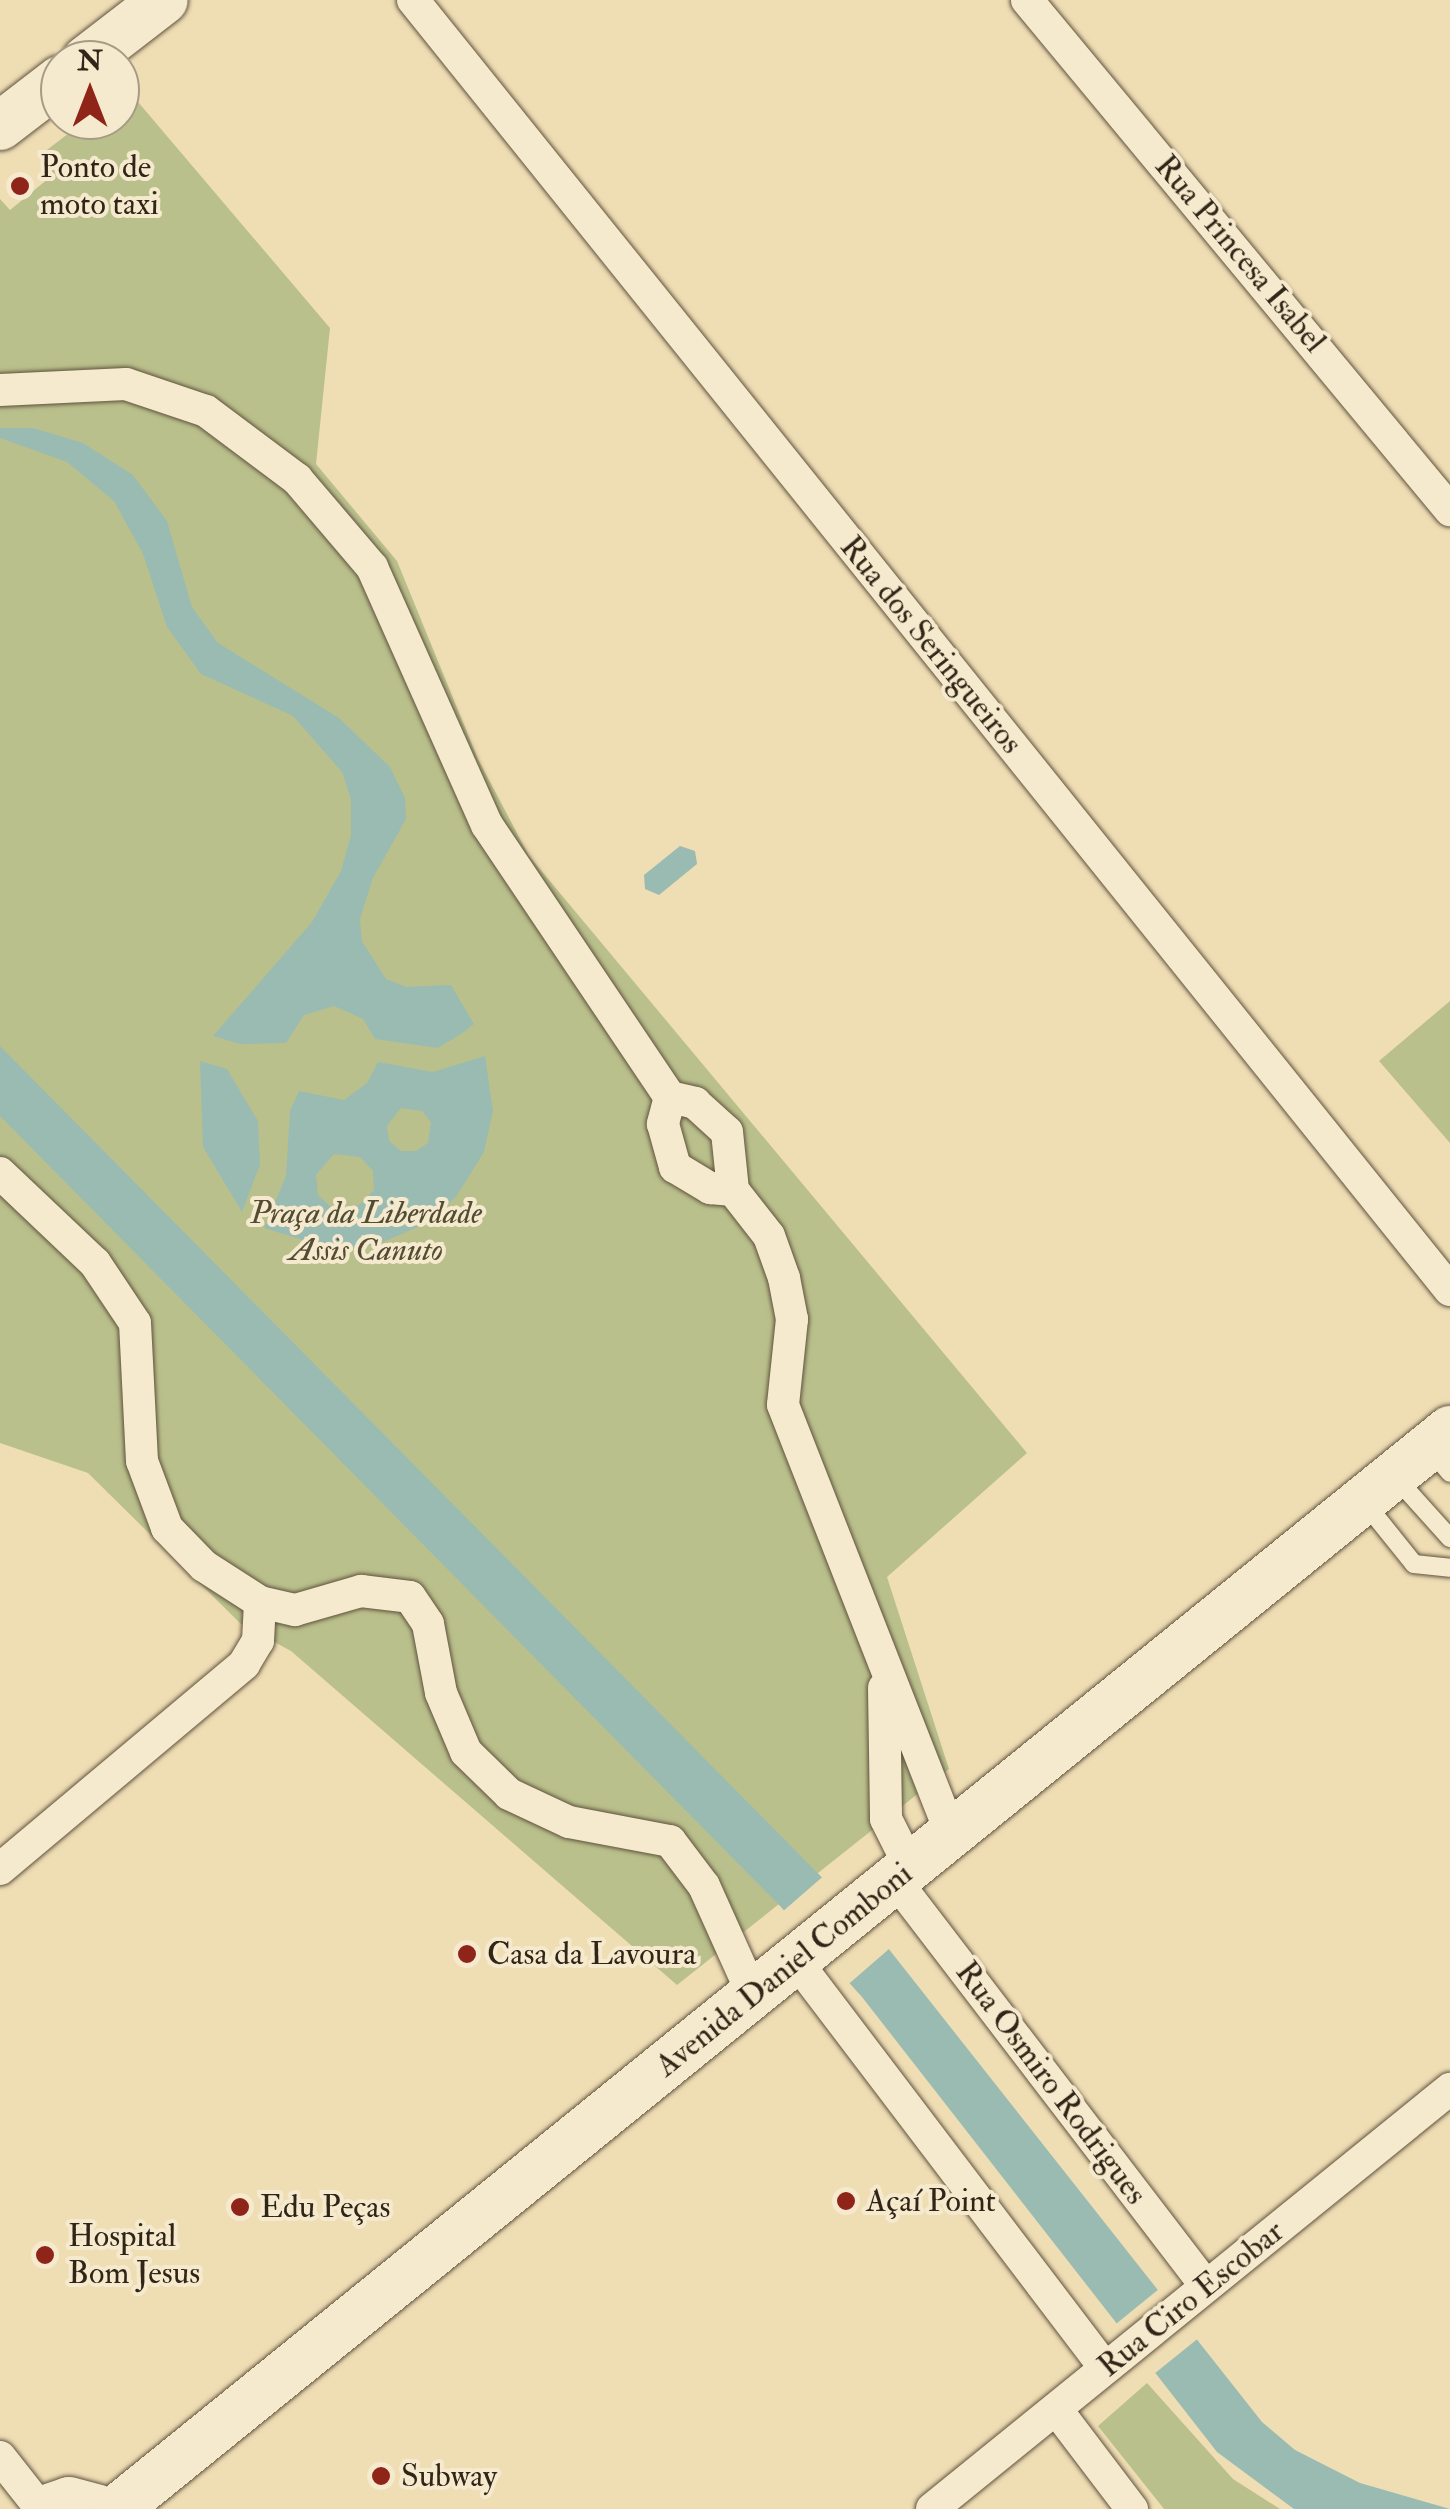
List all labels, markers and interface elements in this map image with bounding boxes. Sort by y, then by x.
north arrow [40,40,140,140]
text: N [77,44,103,79]
street label: Rua Princesa Isabel [1146,148,1334,360]
place label: Ponto de moto taxi [40,149,159,224]
marker: Ponto de moto taxi [9,175,31,197]
street label: Rua dos Seringueiros [832,529,1030,761]
park label: Praça da Liberdade Assis Canuto [250,1195,482,1270]
street label: Avenida Daniel Comboni [648,1855,920,2085]
place label: Casa da Lavoura [487,1935,696,1973]
marker: Casa da Lavoura [456,1943,478,1965]
street label: Rua Osmiro Rodrigues [947,1954,1155,2212]
place label: Açaí Point [866,2182,996,2220]
place label: Edu Peças [260,2188,390,2226]
marker: Açaí Point [835,2190,857,2212]
marker: Edu Peças [229,2196,251,2218]
street label: Rua Ciro Escobar [1090,2212,1292,2386]
place label: Hospital Bom Jesus [68,2218,200,2293]
marker: Hospital Bom Jesus [32,2242,58,2268]
place label: Subway [401,2457,497,2495]
marker: Subway [370,2465,392,2487]

